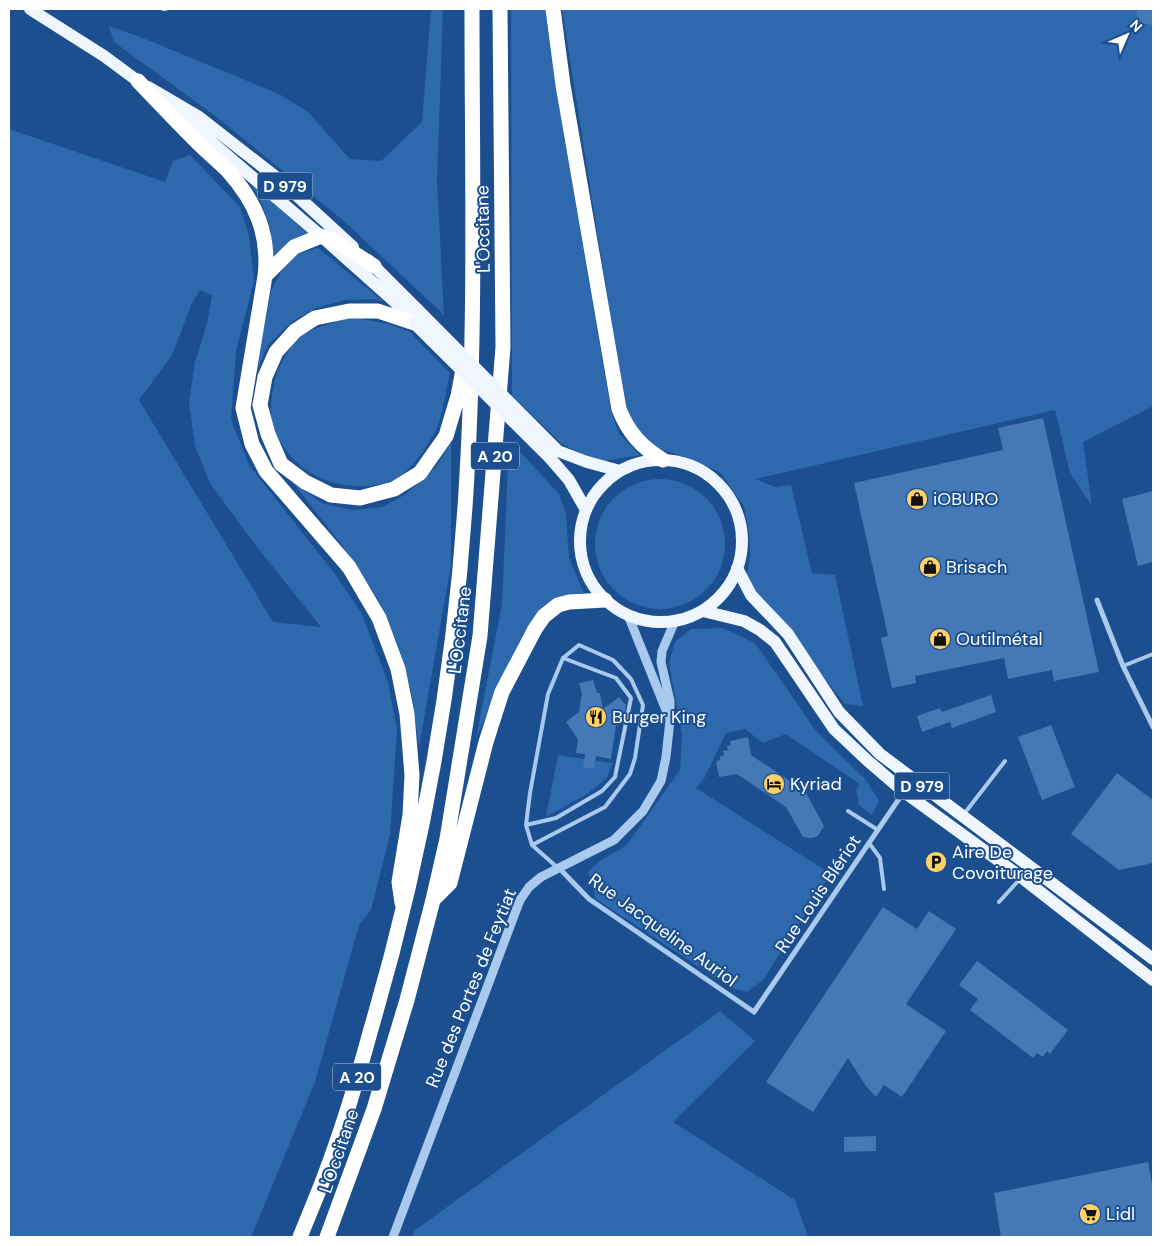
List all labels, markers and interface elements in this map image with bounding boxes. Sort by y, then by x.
north arrow [1102,10,1152,60]
text: N [1126,16,1146,36]
road number: D 979 [258,172,312,200]
street label: L'Occitane [470,185,496,273]
road number: A 20 [471,442,519,470]
shop icon: iOBURO [905,487,929,511]
place label: iOBURO [933,487,999,511]
shop icon: Brisach [918,555,942,579]
place label: Brisach [946,555,1007,579]
street label: L'Occitane [443,585,477,675]
shop icon: Outilmétal [928,627,952,651]
place label: Outilmétal [956,627,1042,651]
restaurant icon: Burger King [584,705,608,729]
place label: Burger King [612,705,706,729]
hotel icon: Kyriad [762,772,786,796]
place label: Kyriad [790,772,842,796]
road number: D 979 [894,772,950,799]
street label: Rue Louis Blériot [770,830,866,958]
place label: Aire De Covoiturage [952,840,1053,885]
parking icon: Aire De Covoiturage [924,850,948,874]
street label: Rue Jacqueline Auriol [584,868,742,992]
street label: Rue des Portes de Feytiat [420,885,522,1091]
road number: A 20 [333,1064,381,1090]
street label: L'Occitane [313,1106,365,1196]
supermarket icon: Lidl [1078,1202,1102,1226]
place label: Lidl [1106,1202,1135,1226]

